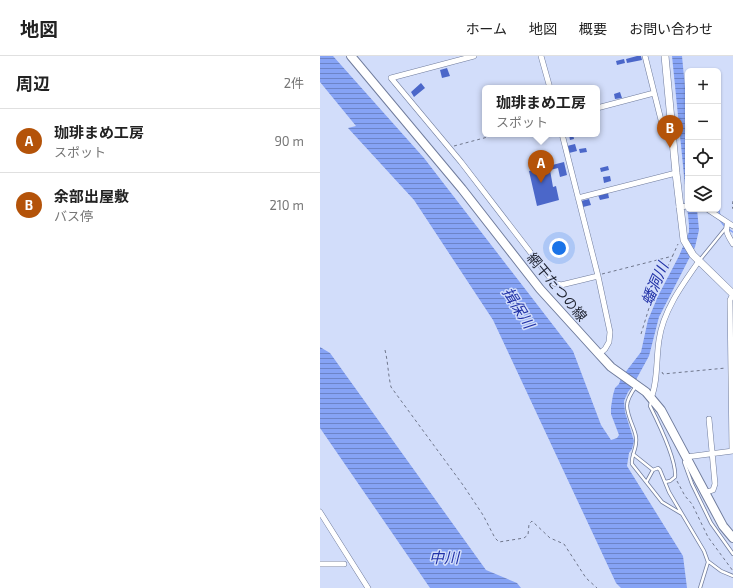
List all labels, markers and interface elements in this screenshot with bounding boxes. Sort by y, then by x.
text: 地図 [20,17,58,40]
text: ホーム [465,20,507,37]
text: 地図 [529,20,557,37]
text: 概要 [579,20,607,37]
text: お問い合わせ [629,20,713,37]
map controls [685,68,721,212]
button: + [685,68,721,104]
text: 周辺 [16,73,50,93]
text: 2件 [284,75,304,91]
popup [482,85,600,137]
text: 珈琲まめ工房 [496,93,586,111]
button: − [685,104,721,140]
text: スポット [496,114,548,130]
pin: B [657,115,683,148]
text: 珈琲まめ工房 [54,123,144,141]
text: A [25,133,33,149]
text: 90 m [274,133,304,149]
button: locate [685,140,721,176]
text: スポット [54,144,106,160]
pin: A [528,150,554,183]
button: layers [685,176,721,212]
text: 余部出屋敷 [54,187,129,205]
text: B [25,197,33,213]
text: 210 m [269,197,304,213]
text: バス停 [54,208,93,224]
your location [549,238,569,258]
street label: 網干たつの線 [524,249,591,324]
water label: 蟠洞川 [637,258,672,308]
water label: 揖保川 [499,284,539,333]
water label: 中川 [429,548,461,566]

